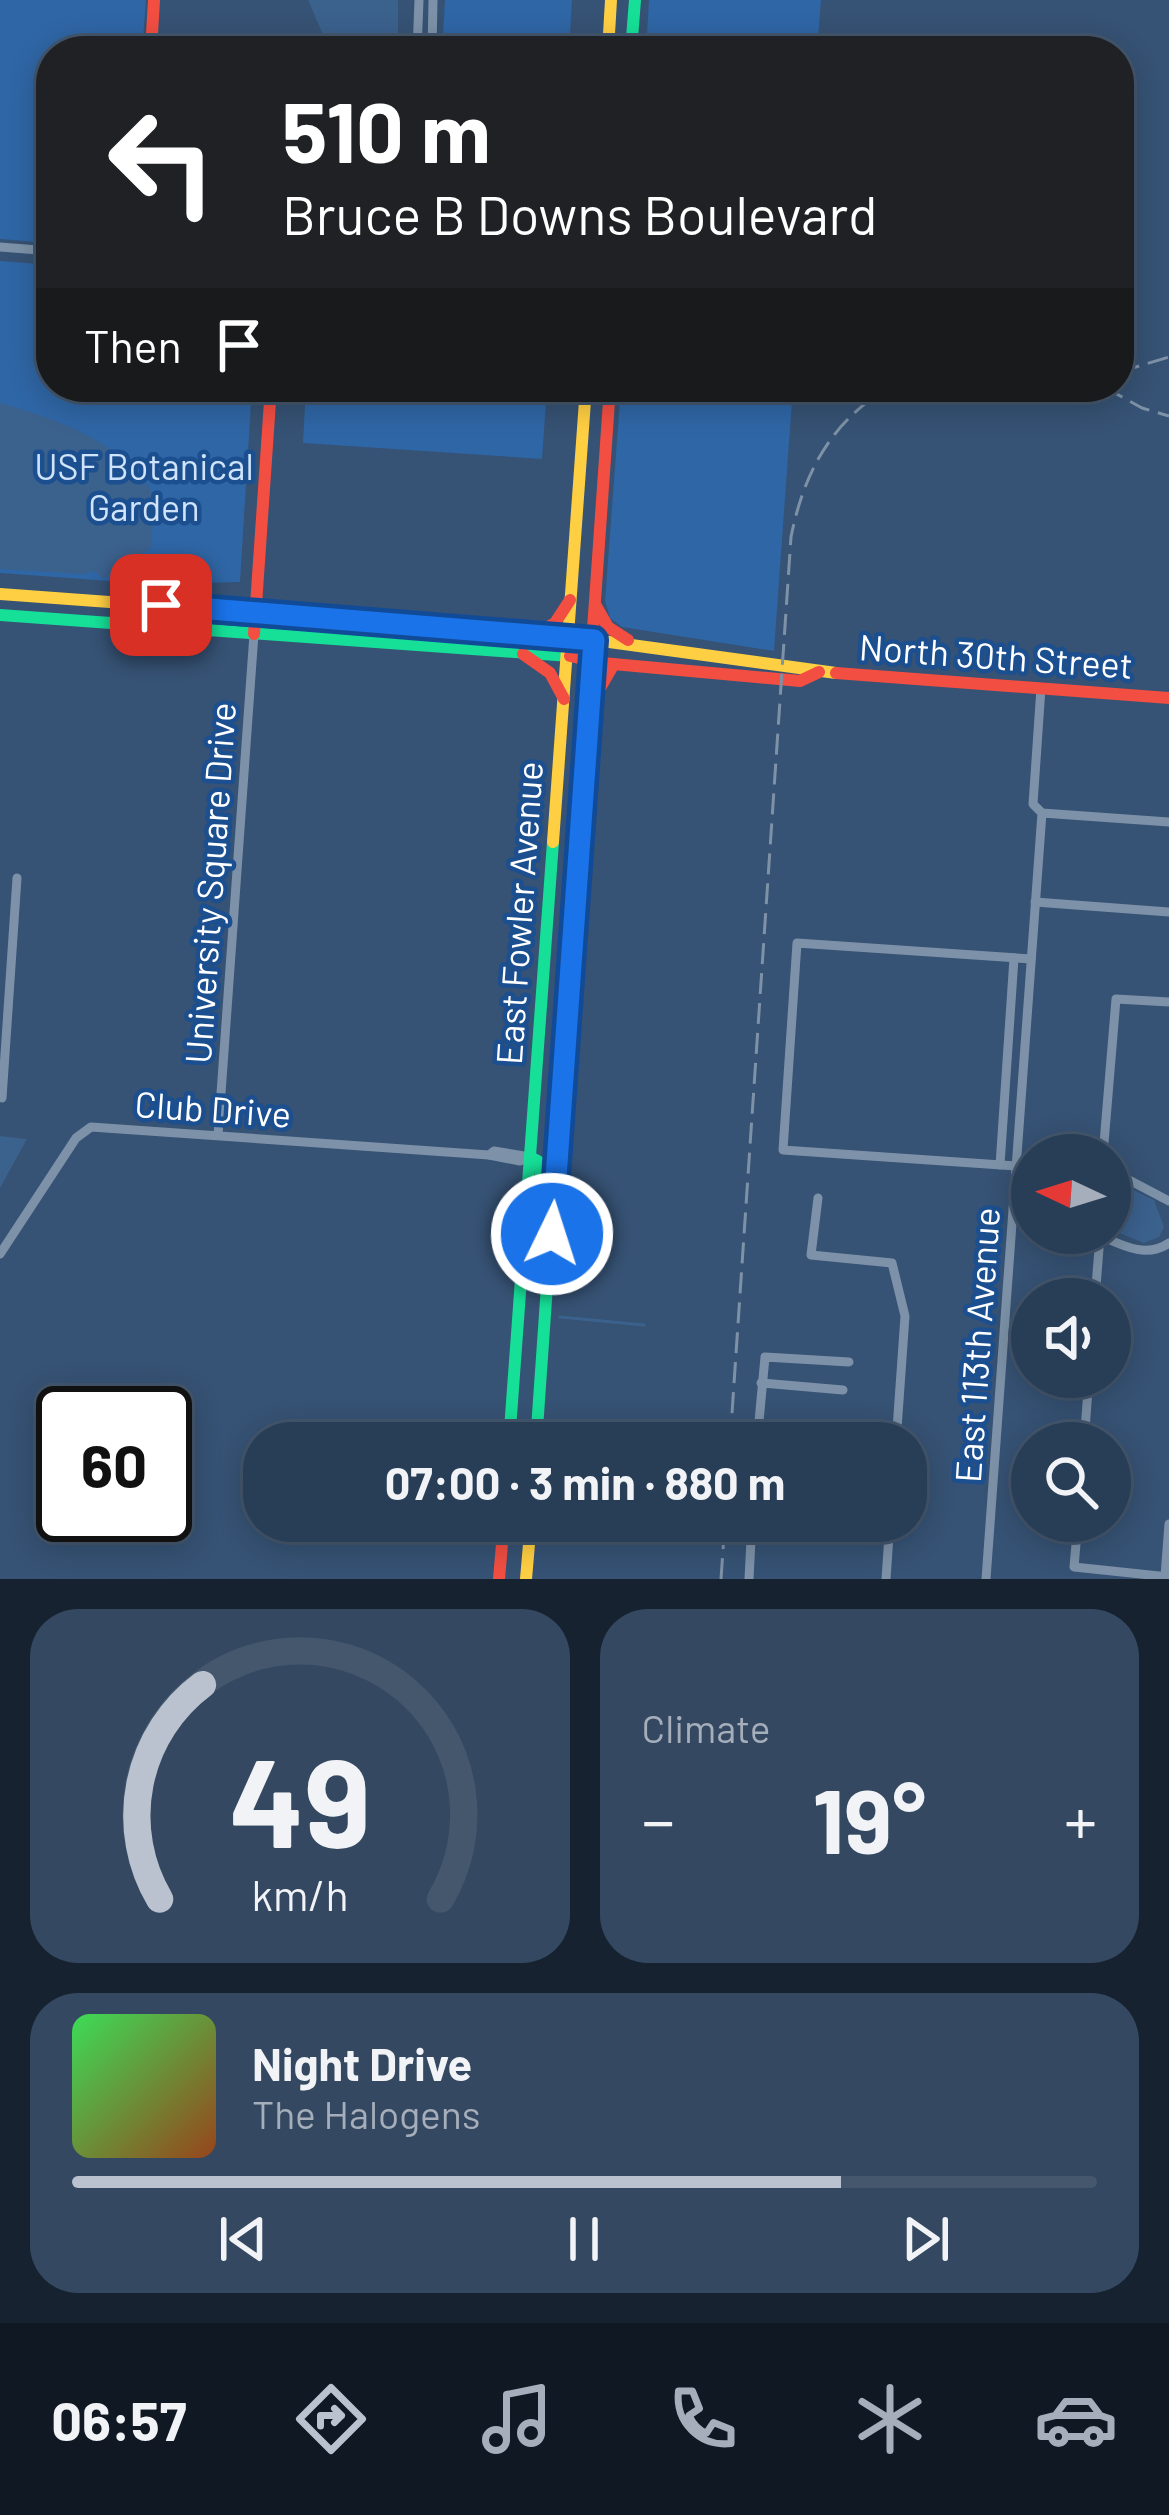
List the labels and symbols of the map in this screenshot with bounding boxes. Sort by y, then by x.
park label: USF Botanical Garden [34,444,254,528]
pin [110,554,212,656]
street label: North 30th Street [858,624,1134,686]
street label: University Square Drive [175,701,243,1065]
street label: East Fowler Avenue [486,760,550,1066]
street label: Club Drive [133,1081,293,1135]
north arrow [1011,1134,1131,1254]
position arrow [489,1171,615,1297]
street label: East 113th Avenue [945,1206,1007,1484]
speed limit sign: 60 [36,1386,192,1542]

